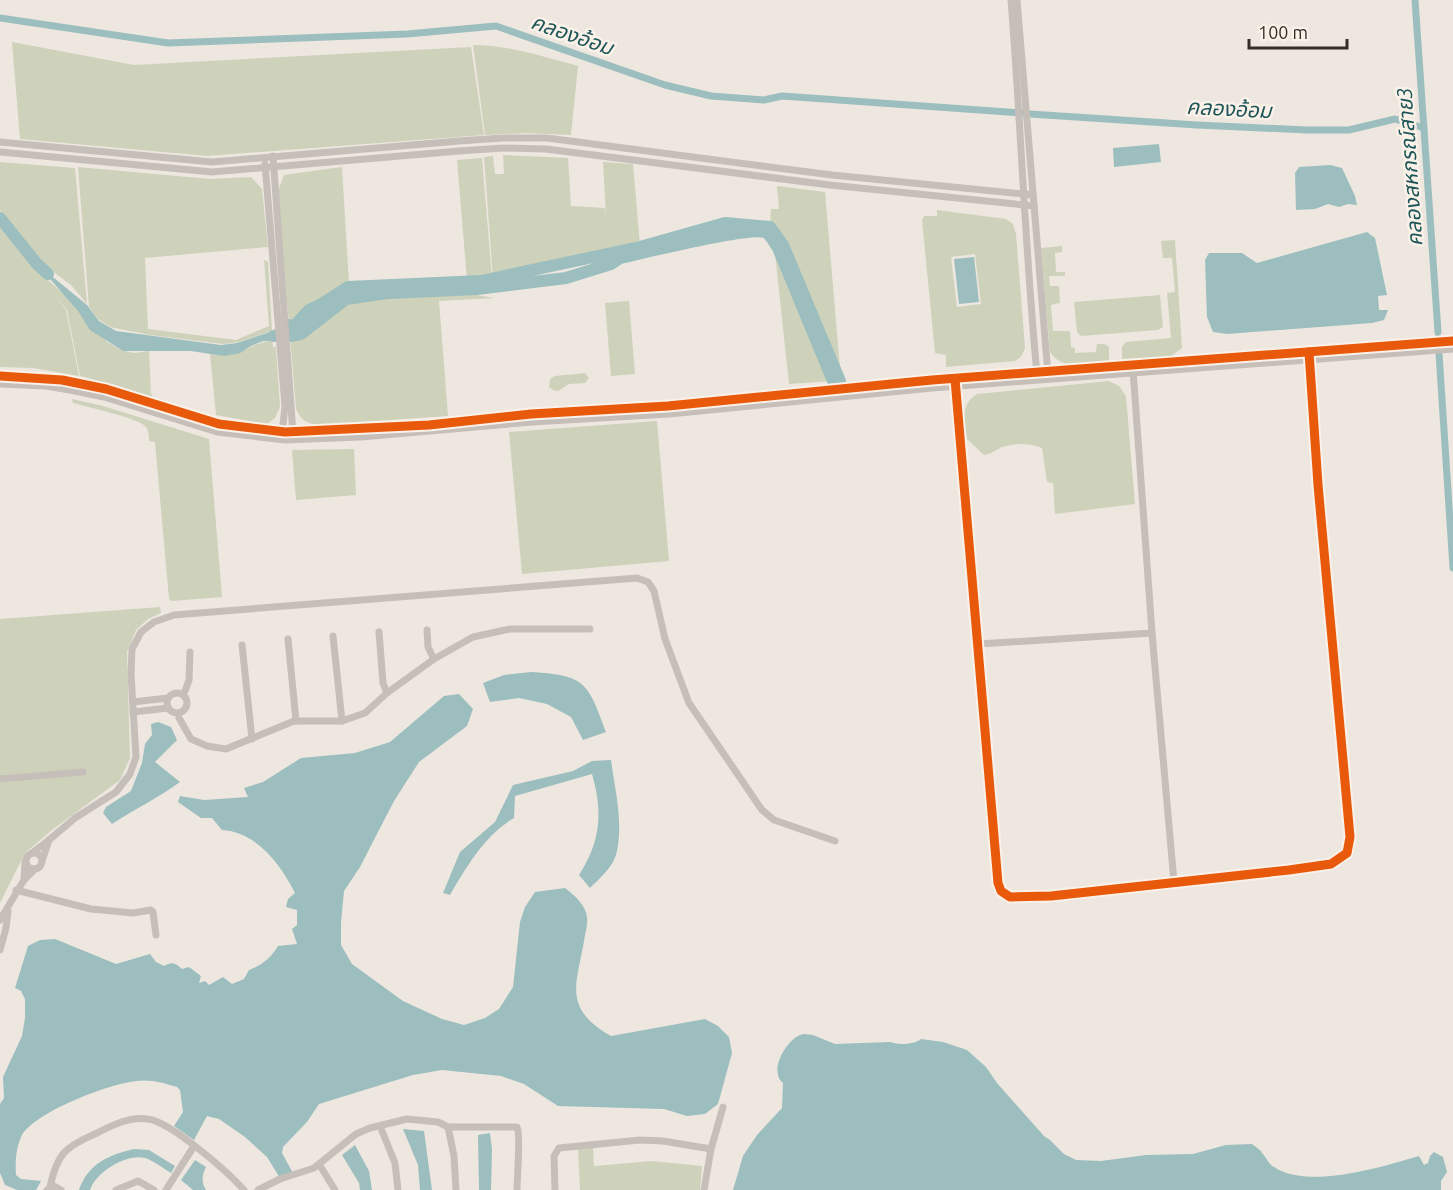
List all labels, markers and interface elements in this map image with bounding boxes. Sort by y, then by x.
water label: คลองอ้อม [528,9,619,60]
scale bar [1249,12,1346,50]
text: 100 m [1258,22,1308,42]
water label: คลองสหกรณ์สาย3 [1391,87,1427,247]
water label: คลองอ้อม [1186,94,1274,122]

